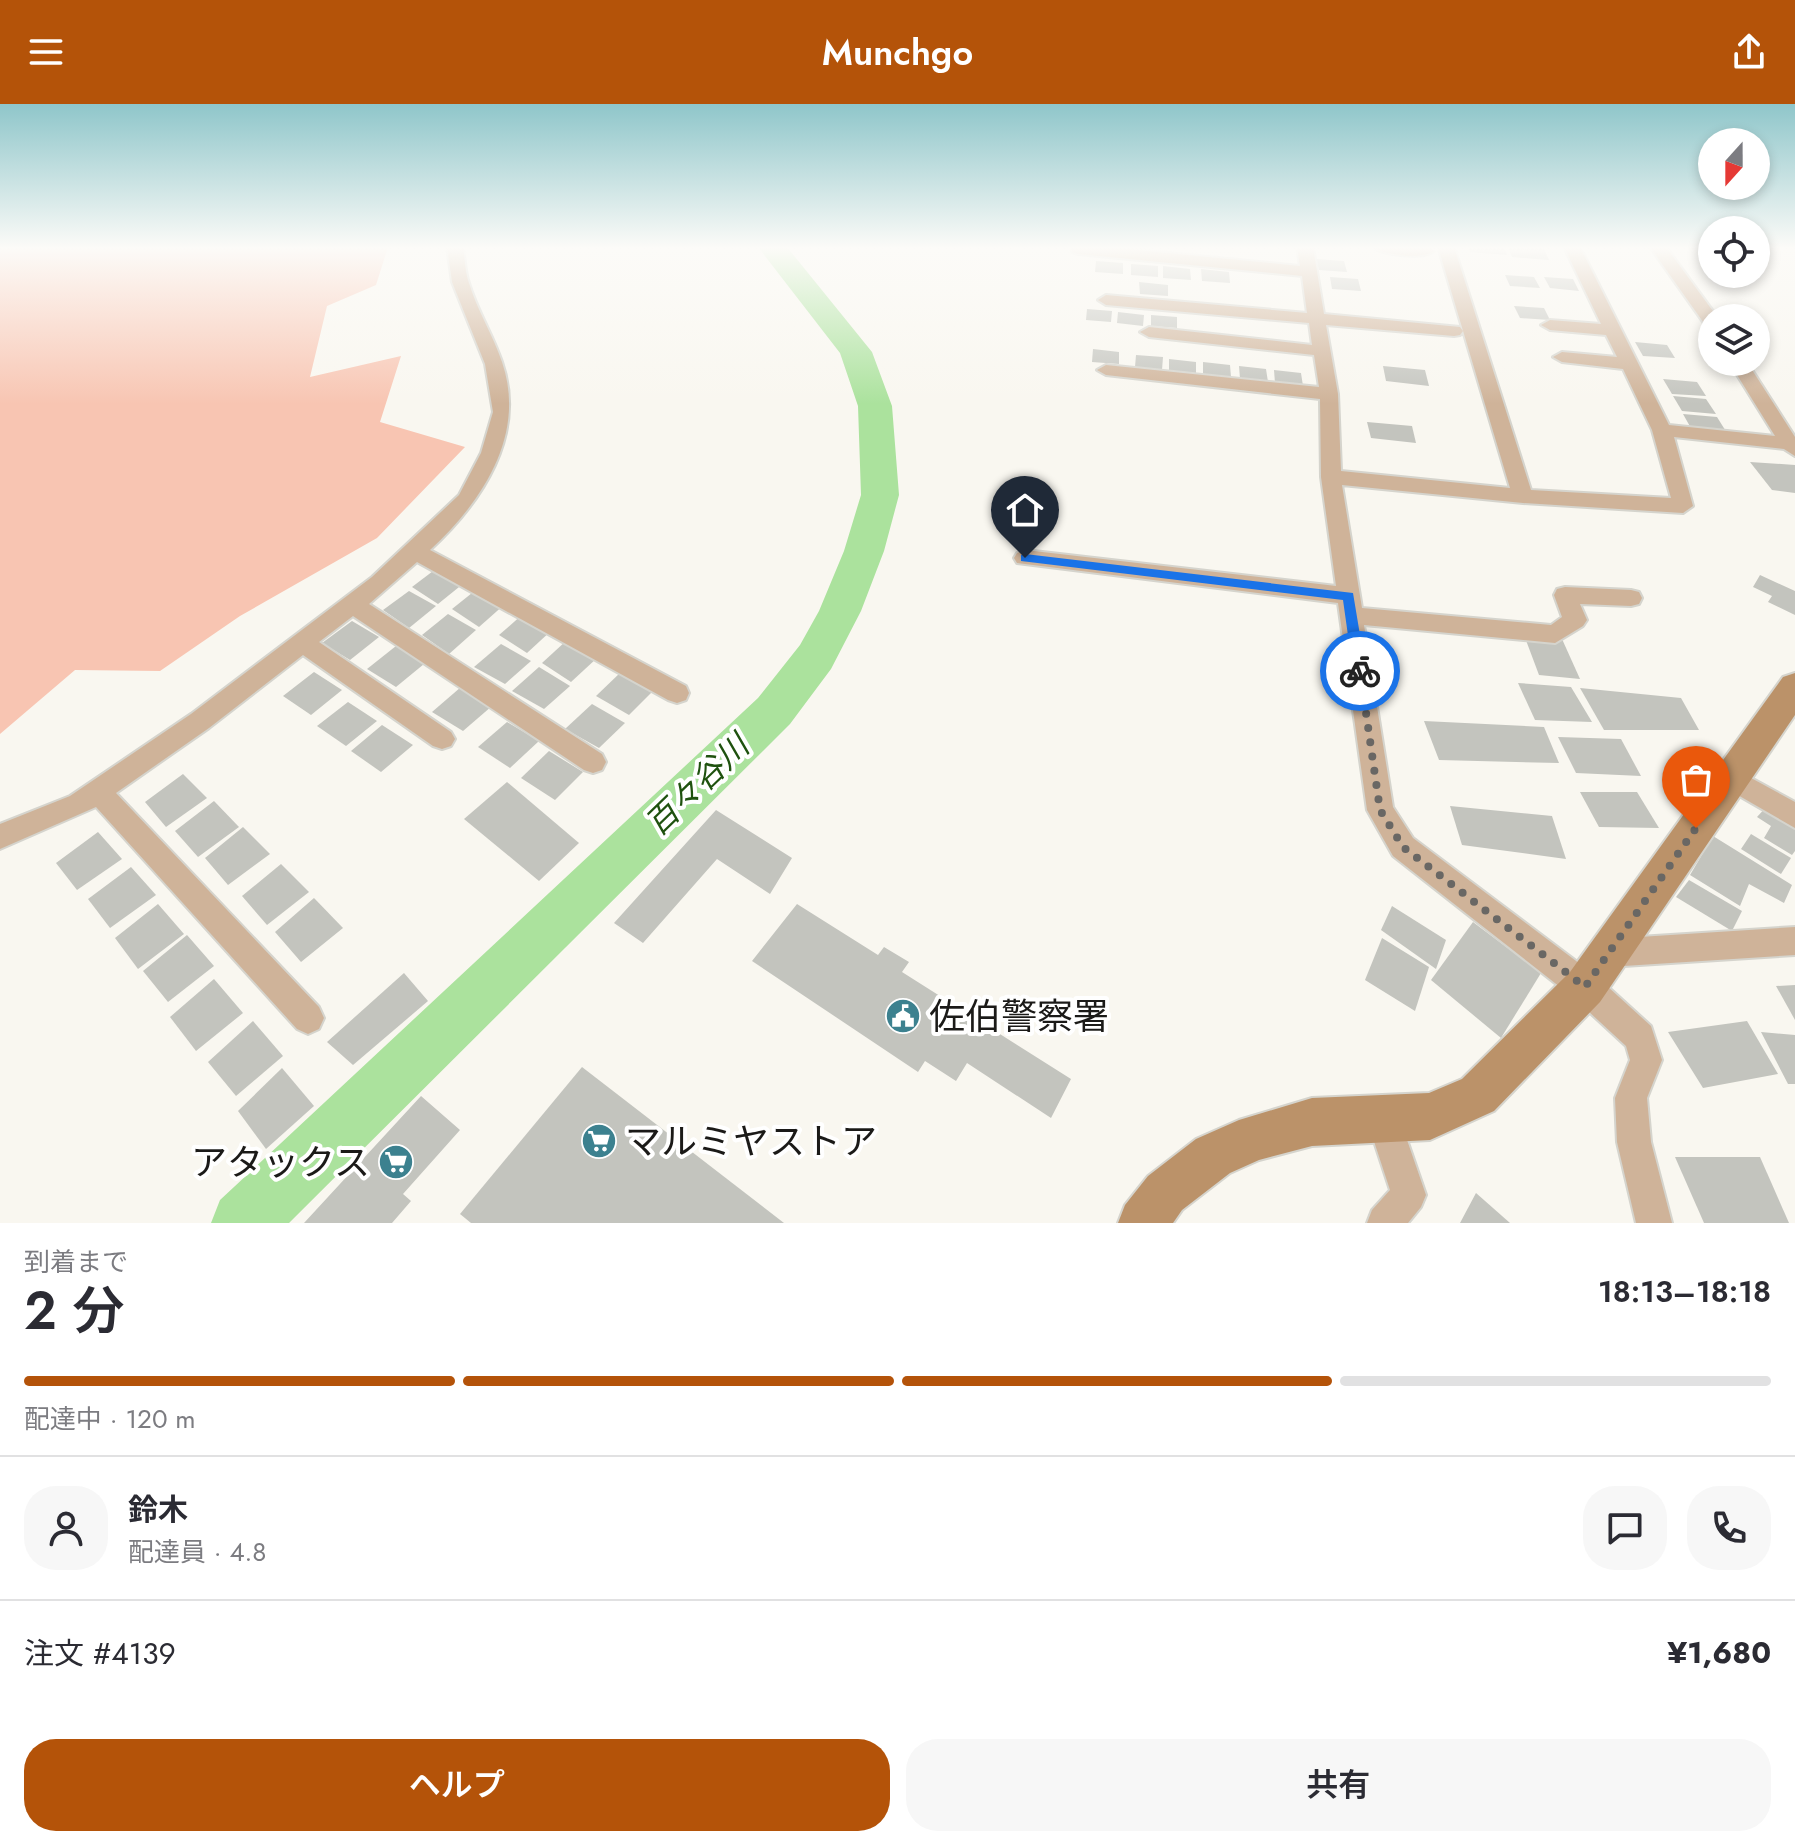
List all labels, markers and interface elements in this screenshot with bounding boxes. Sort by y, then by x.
text: Munchgo [822,26,973,78]
icon: menu [24,30,68,74]
icon: share [1727,30,1771,74]
north arrow [1698,128,1770,200]
map controls [1698,128,1770,376]
button: locate [1698,216,1770,288]
button: layers [1698,304,1770,376]
pin [991,476,1059,558]
icon: home [1003,488,1047,532]
courier [1320,631,1400,711]
icon: bike [1338,649,1382,693]
water label: 百々谷川 [635,722,761,846]
pin [1662,746,1730,828]
icon: bag [1674,758,1718,802]
place label: 佐伯警察署 [929,990,1109,1042]
public building icon: 佐伯警察署 [884,997,922,1035]
place label: マルミヤストア [625,1115,877,1167]
supermarket icon: マルミヤストア [580,1122,618,1160]
place label: アタックス [191,1136,370,1188]
supermarket icon: アタックス [377,1143,415,1181]
text: 到着まで [24,1243,128,1281]
text: 18:13–18:18 [1598,1270,1771,1313]
text: 2 分 [24,1273,124,1349]
text: 配達中 · 120 m [24,1400,196,1438]
button: person [24,1486,108,1570]
button: chat [1583,1486,1667,1570]
button: phone [1687,1486,1771,1570]
text: 鈴木 [128,1488,188,1531]
text: 配達員 · 4.8 [128,1533,267,1571]
text: ¥1,680 [1667,1631,1771,1674]
text: 注文 #4139 [24,1632,176,1675]
button: ヘルプ [24,1739,890,1831]
button: 共有 [906,1739,1771,1831]

